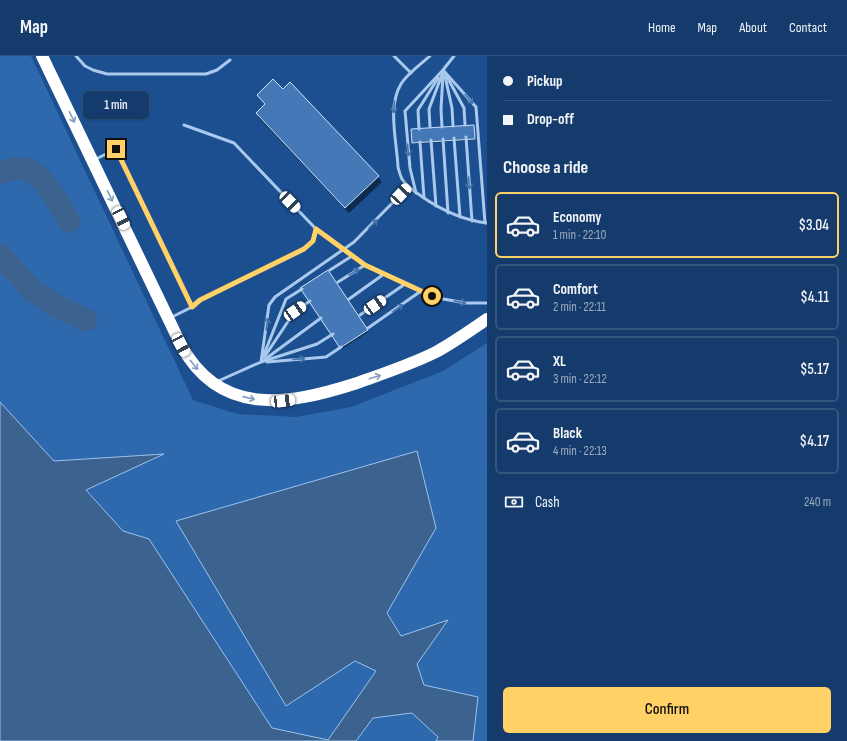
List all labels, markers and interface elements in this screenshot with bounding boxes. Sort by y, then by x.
text: Map [20,16,48,39]
text: Home [648,19,676,36]
text: Map [698,19,717,36]
text: About [739,19,767,36]
text: Contact [789,19,827,36]
text: Pickup [527,72,563,91]
callout: 1 min [83,91,149,119]
one-way arrow [464,94,474,104]
text: 1 min [104,97,128,113]
one-way arrow [391,100,398,113]
one-way arrow [69,110,76,122]
text: Drop-off [527,110,574,129]
route end [107,140,125,158]
one-way arrow [405,143,412,156]
text: Choose a ride [503,157,588,178]
one-way arrow [466,176,473,189]
car [388,181,414,207]
car [277,189,303,215]
one-way arrow [107,190,114,202]
car [110,205,132,231]
icon: car [505,207,541,243]
text: Economy [553,208,602,227]
text: $3.04 [798,216,829,235]
one-way arrow [368,219,378,229]
text: 1 min · 22:10 [553,227,606,243]
one-way arrow [348,268,359,276]
icon: car [505,279,541,315]
text: Comfort [553,280,598,299]
route start [423,287,441,305]
text: $4.11 [800,288,829,307]
car [362,293,388,317]
one-way arrow [453,298,466,306]
car [282,299,308,323]
text: 2 min · 22:11 [553,299,606,315]
one-way arrow [392,304,403,312]
one-way arrow [263,318,271,331]
car [170,332,192,358]
icon: car [505,351,541,387]
text: XL [553,352,566,371]
one-way arrow [292,356,305,363]
one-way arrow [189,360,198,371]
text: $5.17 [800,360,829,379]
text: 3 min · 22:12 [553,371,607,387]
one-way arrow [368,373,381,380]
one-way arrow [242,394,255,402]
car [270,394,296,408]
icon: car [505,423,541,459]
text: Black [553,424,582,443]
text: $4.17 [800,432,829,451]
text: 4 min · 22:13 [553,443,607,459]
icon: cash [503,491,525,513]
text: Cash [535,493,560,512]
text: 240 m [804,494,831,510]
button: Confirm [503,687,831,733]

